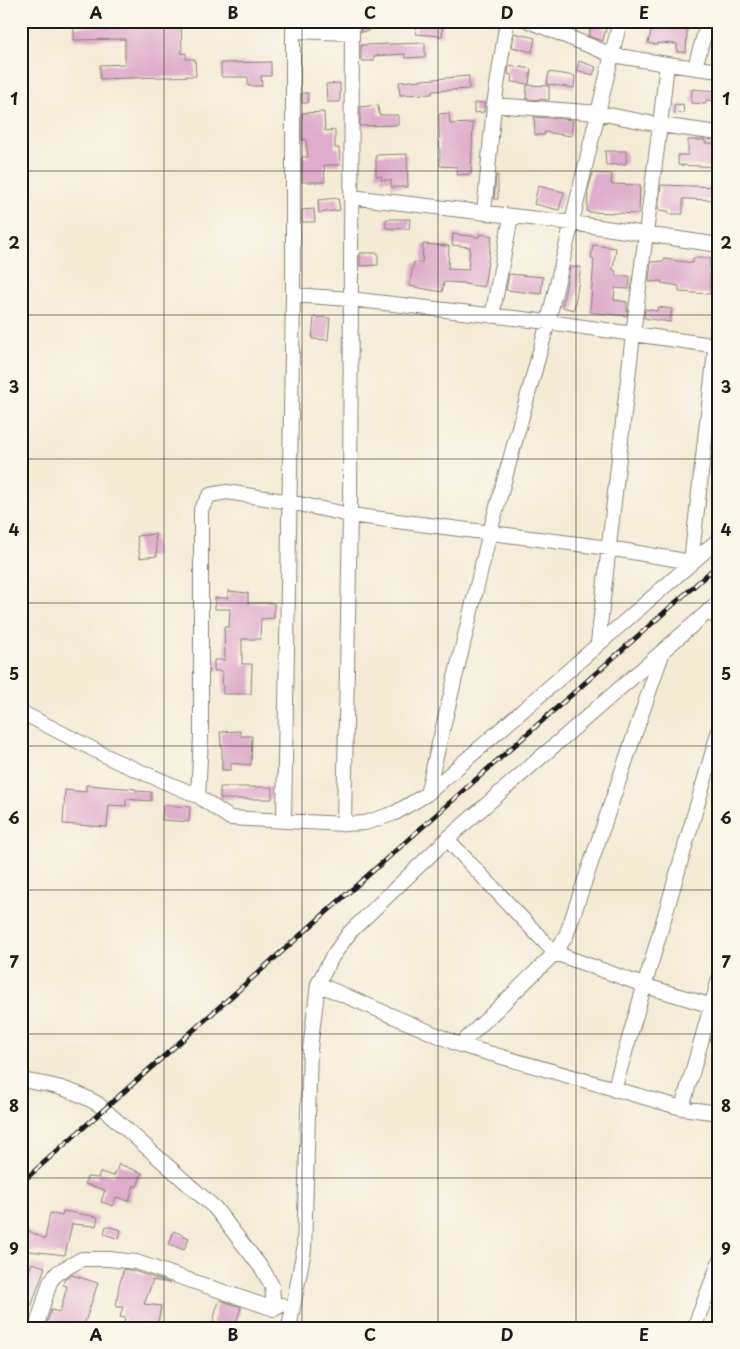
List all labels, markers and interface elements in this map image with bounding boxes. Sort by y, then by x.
text: A [90,0,103,24]
text: B [228,0,239,24]
text: C [364,0,376,24]
text: D [501,0,513,24]
text: E [639,0,649,24]
text: 1 [10,86,18,110]
text: 1 [722,86,730,110]
text: 2 [8,230,20,254]
text: 2 [720,230,732,254]
text: 3 [9,374,19,398]
text: 3 [721,374,731,398]
text: 4 [9,517,20,541]
text: 4 [721,517,732,541]
text: 5 [9,661,19,685]
text: 5 [721,661,731,685]
text: 6 [8,805,20,829]
text: 6 [720,805,732,829]
text: 7 [9,949,19,973]
text: 7 [721,949,731,973]
text: 8 [9,1093,19,1117]
text: 8 [721,1093,731,1117]
text: 9 [9,1236,19,1260]
text: 9 [721,1236,731,1260]
text: A [90,1322,103,1346]
text: B [228,1322,239,1346]
text: C [364,1322,376,1346]
text: D [501,1322,513,1346]
text: E [639,1322,649,1346]

